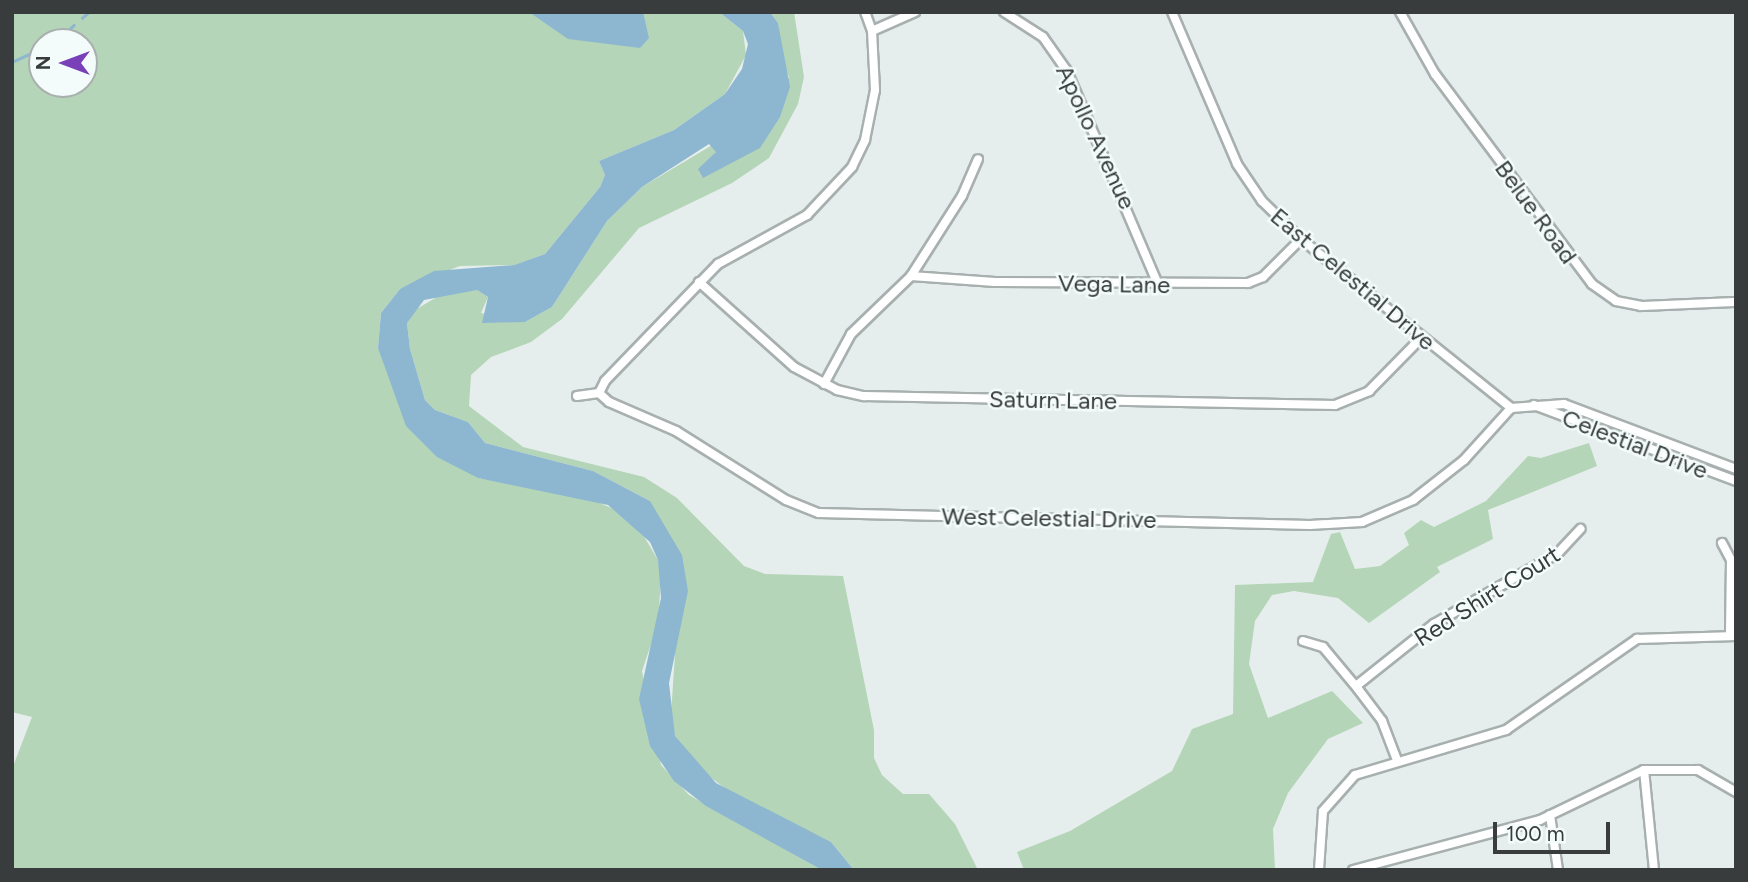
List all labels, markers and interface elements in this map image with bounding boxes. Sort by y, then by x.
north arrow [28,28,98,98]
text: N [32,56,55,70]
street label: Apollo Avenue [1050,60,1142,214]
street label: Belue Road [1489,155,1583,269]
street label: East Celestial Drive [1265,202,1441,356]
street label: Vega Lane [1058,269,1170,299]
street label: Saturn Lane [989,384,1117,416]
street label: Celestial Drive [1558,403,1712,485]
street label: West Celestial Drive [941,502,1157,534]
street label: Red Shirt Court [1409,540,1565,652]
scale bar [1496,808,1613,852]
text: 100 m [1506,821,1565,846]

